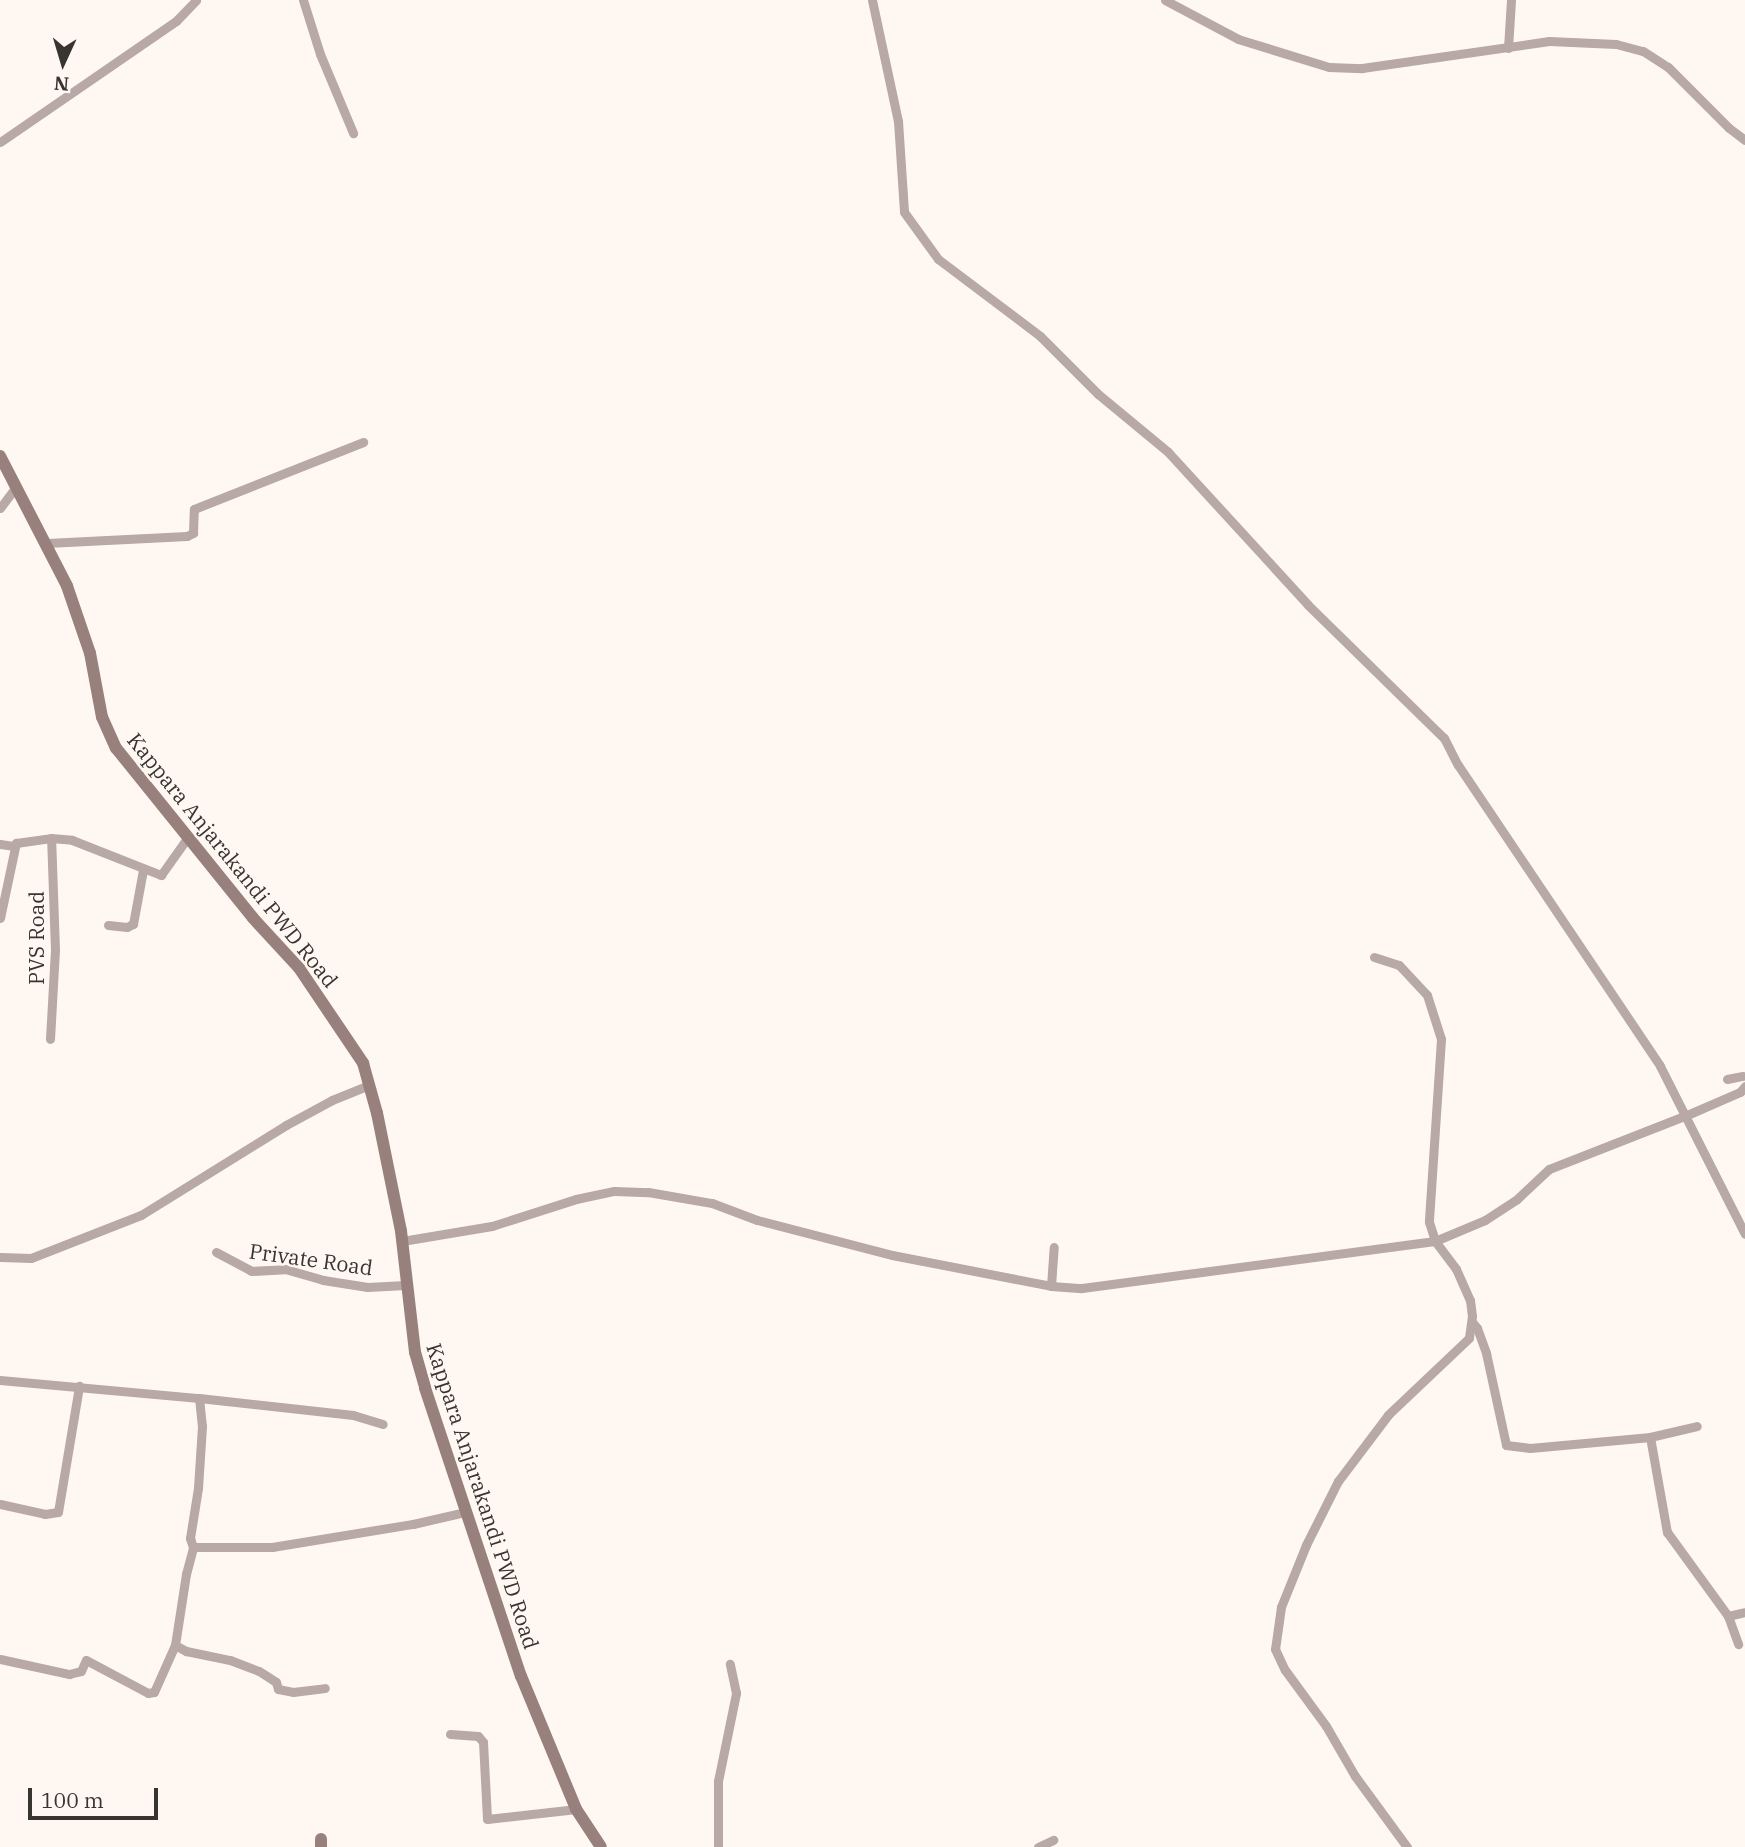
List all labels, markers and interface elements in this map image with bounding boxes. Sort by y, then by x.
north arrow [28,28,98,98]
text: N [53,71,70,96]
street label: Kappara Anjarakandi PWD Road [122,728,344,992]
street label: PVS Road [23,891,49,985]
street label: Private Road [248,1238,374,1280]
street label: Kappara Anjarakandi PWD Road [422,1340,544,1652]
scale bar [32,1773,161,1817]
text: 100 m [41,1786,104,1814]

